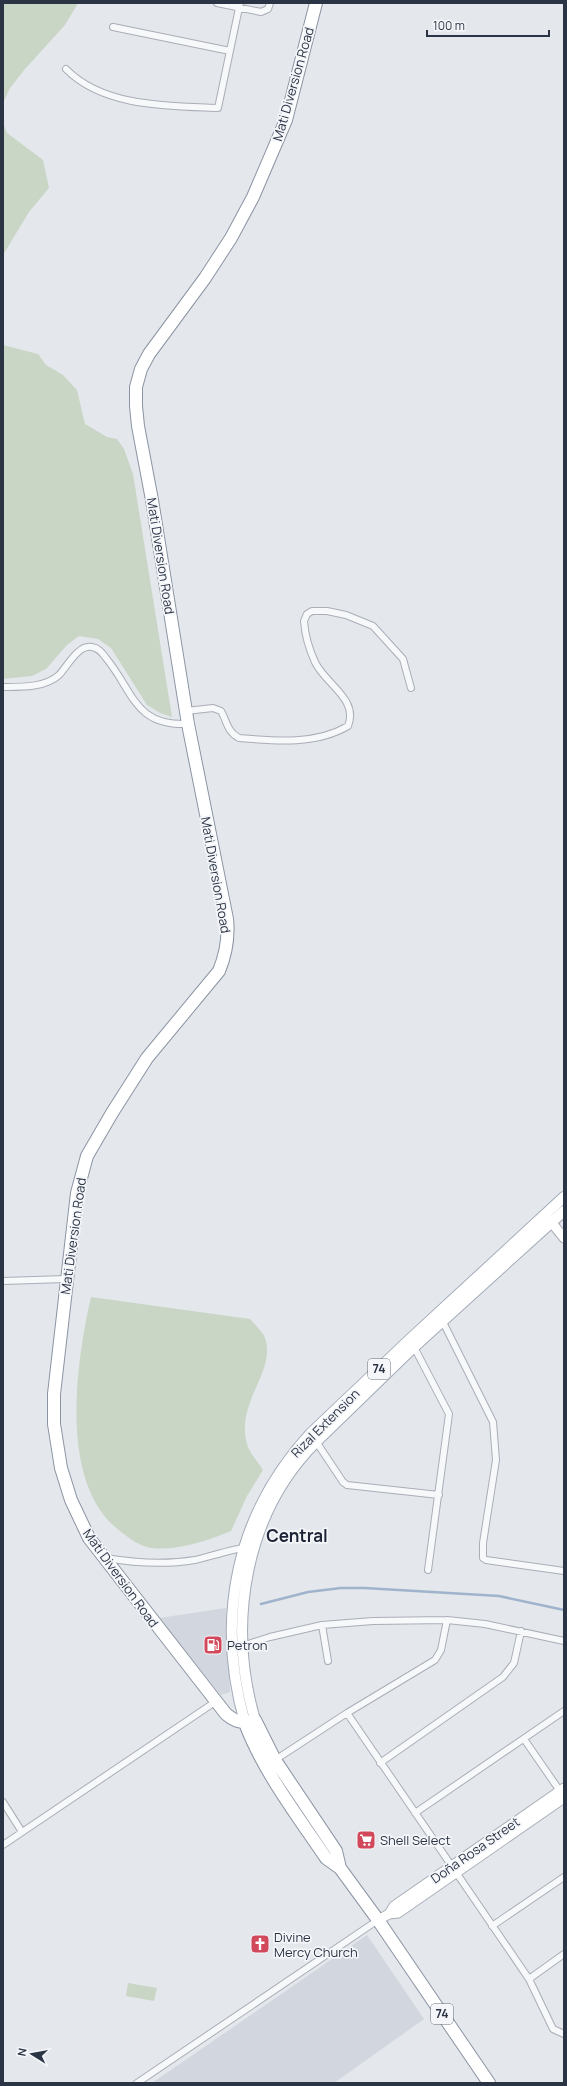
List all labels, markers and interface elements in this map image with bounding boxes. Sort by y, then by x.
scale bar [427,12,549,38]
text: 100 m [433,17,465,34]
street label: Mati Diversion Road [268,25,318,143]
street label: Mati Diversion Road [143,496,179,616]
street label: Mati Diversion Road [197,815,235,935]
street label: Mati Diversion Road [56,1176,90,1296]
road number: 74 [368,1359,390,1379]
street label: Rizal Extension [287,1385,363,1461]
district label: Central [266,1524,328,1547]
street label: Mati Diversion Road [79,1525,163,1631]
fuel station icon: Petron [202,1634,224,1656]
place label: Petron [227,1636,268,1654]
street label: Doña Rosa Street [427,1813,523,1887]
supermarket icon: Shell Select [355,1829,377,1851]
place label: Shell Select [380,1831,451,1849]
place label: Divine Mercy Church [274,1928,358,1961]
church icon: Divine Mercy Church [249,1933,271,1955]
road number: 74 [431,2004,453,2024]
north arrow [12,2034,52,2074]
text: N [14,2047,30,2057]

